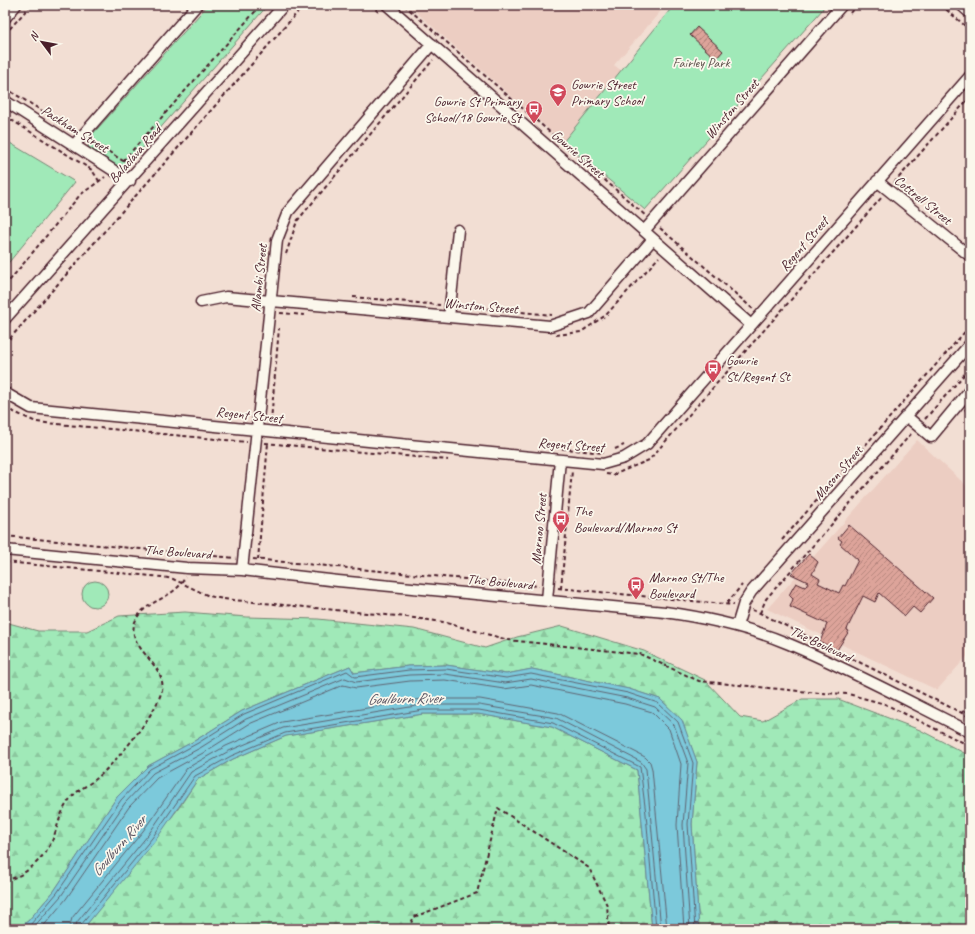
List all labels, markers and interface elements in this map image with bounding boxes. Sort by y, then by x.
north arrow [22,22,62,62]
text: N [26,28,42,43]
park label: Fairley Park [673,54,730,71]
street label: Winston Street [701,75,763,142]
place label: Gowrie Street Primary School [571,76,646,109]
school or university icon: Gowrie Street Primary School [548,82,568,107]
place label: Gowrie St Primary School/18 Gowrie St [424,93,523,126]
bus stop icon: Gowrie St Primary School/18 Gowrie St [524,99,544,124]
street label: Packham Street [38,102,113,157]
street label: Balaclava Road [105,119,167,187]
street label: Gowrie Street [548,126,609,183]
street label: Cottrell Street [891,172,956,229]
street label: Regent Street [776,212,834,275]
street label: Allambi Street [247,242,271,313]
street label: Winston Street [444,294,520,318]
place label: Gowrie St/Regent St [726,352,791,385]
bus stop icon: Gowrie St/Regent St [703,358,723,383]
street label: Regent Street [215,403,285,427]
street label: Regent Street [537,434,607,456]
street label: Mason Street [810,442,867,503]
street label: Marnoo Street [527,492,551,565]
place label: The Boulevard/Marnoo St [574,503,679,536]
bus stop icon: The Boulevard/Marnoo St [551,509,571,534]
street label: The Boulevard [144,541,214,563]
place label: Marnoo St/The Boulevard [649,569,725,602]
street label: The Boulevard [466,571,536,594]
bus stop icon: Marnoo St/The Boulevard [626,575,646,600]
street label: The Boulevard [787,622,857,667]
water label: Goulburn River [368,689,445,709]
water label: Goulburn River [87,810,152,880]

